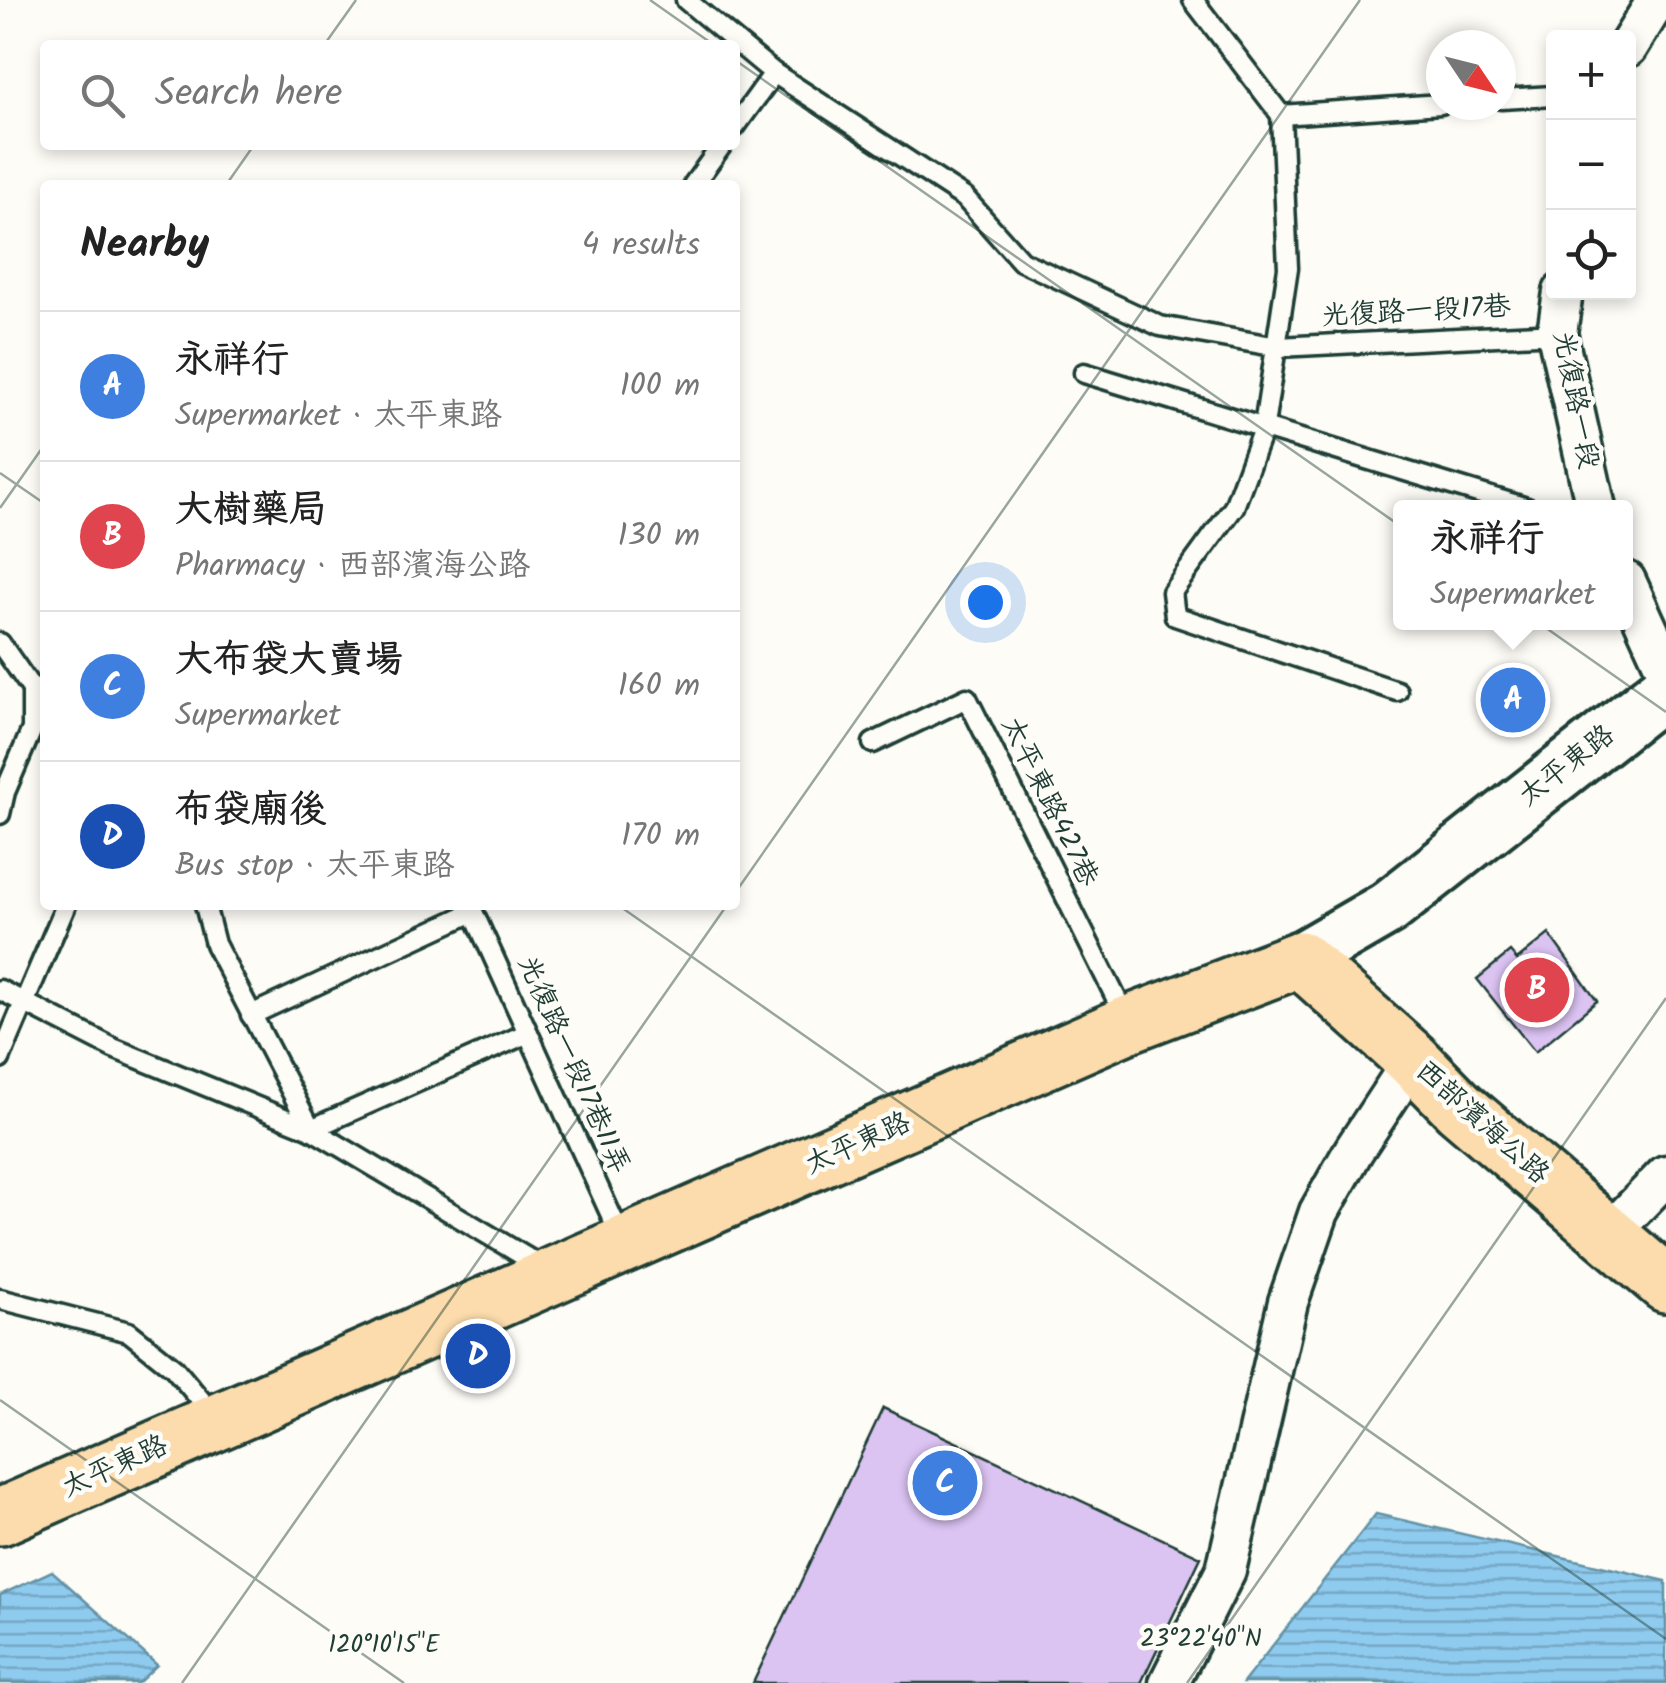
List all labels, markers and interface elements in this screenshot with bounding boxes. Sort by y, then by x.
north arrow [1426,30,1516,120]
map controls [1546,30,1636,300]
button: + [1546,30,1636,120]
search box [40,40,740,150]
text: Search here [155,65,342,125]
icon: search [75,68,130,123]
button: − [1546,120,1636,210]
button: locate [1546,210,1636,300]
text: Nearby [80,212,209,279]
text: 4 results [582,220,700,271]
street label: 光復路一段17巷 [1320,285,1513,339]
street label: 光復路一段 [1540,327,1610,473]
text: 永祥行 [175,331,289,391]
text: A [102,361,123,412]
text: 100 m [620,361,700,412]
text: Supermarket · 太平東路 [175,391,502,442]
text: 大樹藥局 [175,481,327,541]
popup [1393,500,1633,630]
text: 永祥行 [1430,510,1544,570]
text: B [103,511,122,562]
text: 130 m [617,511,700,562]
text: Pharmacy · 西部濱海公路 [175,541,530,592]
text: Supermarket [1430,570,1596,621]
your location [960,577,1011,628]
text: 大布袋大賣場 [175,631,403,691]
text: C [103,661,122,712]
text: 160 m [618,661,700,712]
pin: A [1480,662,1546,738]
text: Supermarket [175,691,341,742]
street label: 太平東路427巷 [988,709,1110,896]
street label: 太平東路 [1509,714,1625,818]
text: 布袋廟後 [175,781,327,841]
text: D [102,811,123,862]
text: 170 m [621,811,700,862]
text: Bus stop · 太平東路 [175,841,454,892]
street label: 光復路一段17巷11弄 [505,948,641,1182]
pin: B [1504,952,1570,1028]
street label: 西部濱海公路 [1405,1050,1559,1196]
street label: 太平東路 [798,1101,918,1187]
pin: D [446,1318,510,1394]
street label: 太平東路 [55,1424,175,1510]
pin: C [912,1446,978,1520]
text: 23°22'40"N [1140,1619,1262,1659]
text: 120°10'15"E [328,1625,441,1665]

